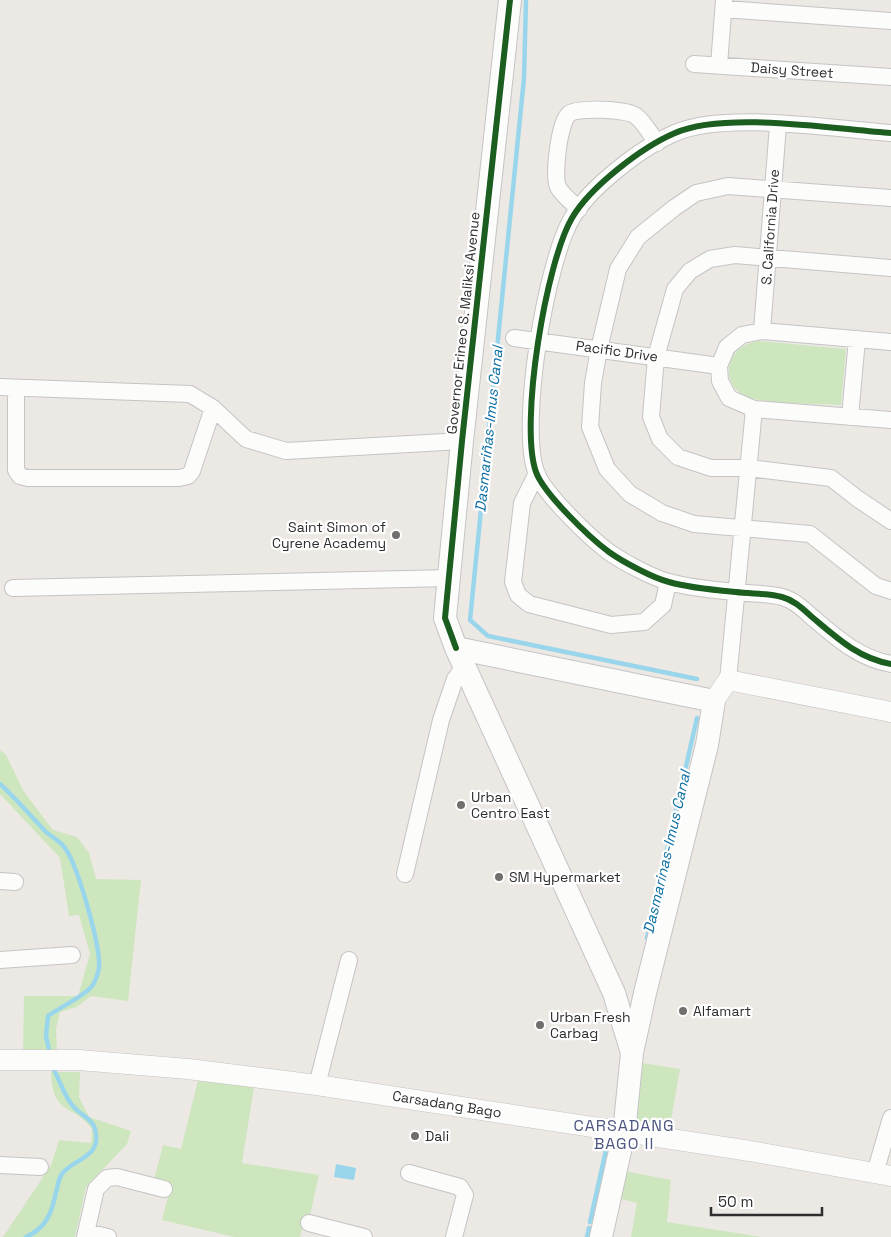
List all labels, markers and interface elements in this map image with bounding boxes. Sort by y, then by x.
street label: Daisy Street [750,58,834,82]
street label: S. California Drive [757,168,783,286]
street label: Governor Erineo S. Maliksi Avenue [442,211,484,435]
street label: Pacific Drive [575,336,659,366]
water label: Dasmariñas-Imus Canal [470,343,507,513]
place label: Saint Simon of Cyrene Academy [272,518,386,552]
marker: Saint Simon of Cyrene Academy [390,529,402,541]
water label: Dasmarinas-Imus Canal [638,766,695,935]
place label: Urban Centro East [471,788,550,822]
marker: Urban Centro East [455,799,467,811]
place label: SM Hypermarket [509,868,621,886]
marker: SM Hypermarket [493,871,505,883]
place label: Alfamart [693,1002,751,1020]
marker: Alfamart [677,1005,689,1017]
place label: Urban Fresh Carbag [550,1008,631,1042]
marker: Urban Fresh Carbag [534,1019,546,1031]
street label: Carsadang Bago [391,1086,503,1122]
district label: CARSADANG BAGO II [574,1115,674,1154]
place label: Dali [425,1127,449,1145]
marker: Dali [409,1130,421,1142]
scale bar [711,1184,822,1216]
text: 50 m [718,1192,753,1211]

